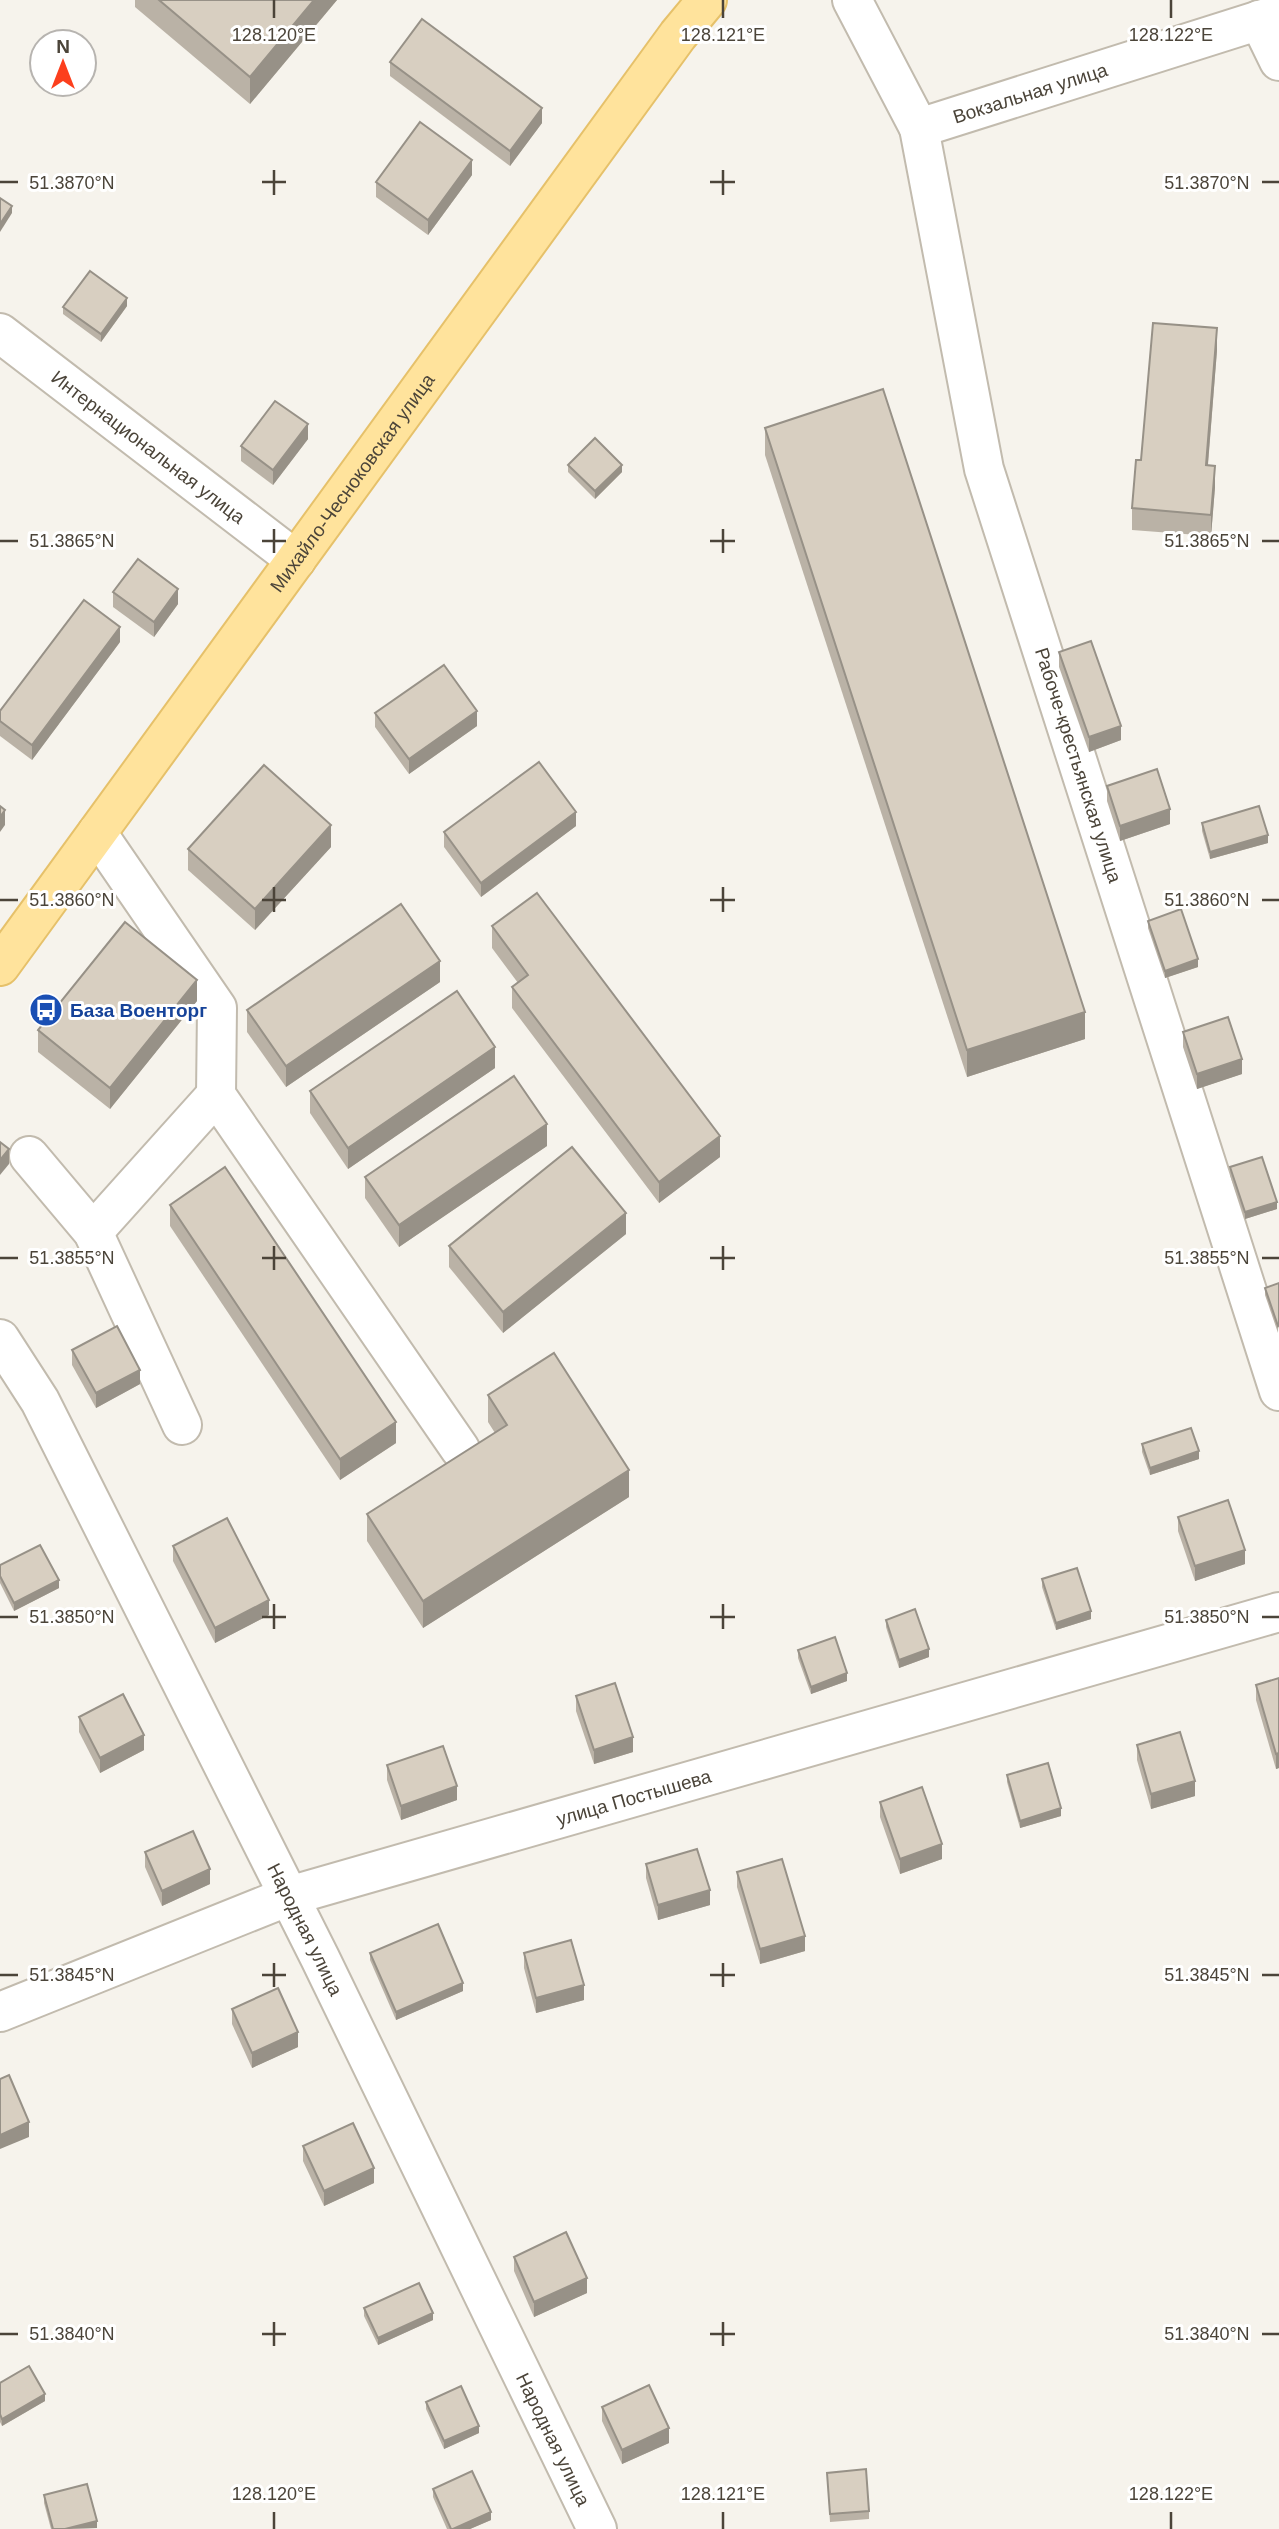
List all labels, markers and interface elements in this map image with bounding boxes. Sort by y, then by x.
text: 128.120°E [232,25,316,45]
text: 128.121°E [681,25,765,45]
text: 128.122°E [1129,25,1213,45]
north arrow [28,28,98,98]
text: N [56,36,70,57]
street label: Вокзальная улица [950,58,1110,127]
text: 51.3870°N [29,173,115,193]
text: 51.3870°N [1164,173,1250,193]
street label: Интернациональная улица [48,366,250,528]
street label: Михайло-Чесноковская улица [266,369,439,596]
text: 51.3865°N [29,531,115,551]
text: 51.3865°N [1164,531,1250,551]
street label: Рабоче-крестьянская улица [1031,645,1126,886]
text: 51.3860°N [29,890,115,910]
text: 51.3860°N [1164,890,1250,910]
bus stop icon: База Военторг [27,991,65,1029]
place label: База Военторг [70,1000,207,1021]
text: 51.3855°N [29,1248,115,1268]
text: 51.3855°N [1164,1248,1250,1268]
text: 51.3850°N [29,1607,115,1627]
text: 51.3850°N [1164,1607,1250,1627]
street label: улица Постышева [554,1765,714,1829]
street label: Народная улица [264,1860,347,1999]
text: 51.3845°N [29,1965,115,1985]
text: 51.3845°N [1164,1965,1250,1985]
text: 51.3840°N [29,2324,115,2344]
text: 51.3840°N [1164,2324,1250,2344]
street label: Народная улица [512,2369,595,2509]
text: 128.120°E [232,2484,316,2504]
text: 128.121°E [681,2484,765,2504]
text: 128.122°E [1129,2484,1213,2504]

